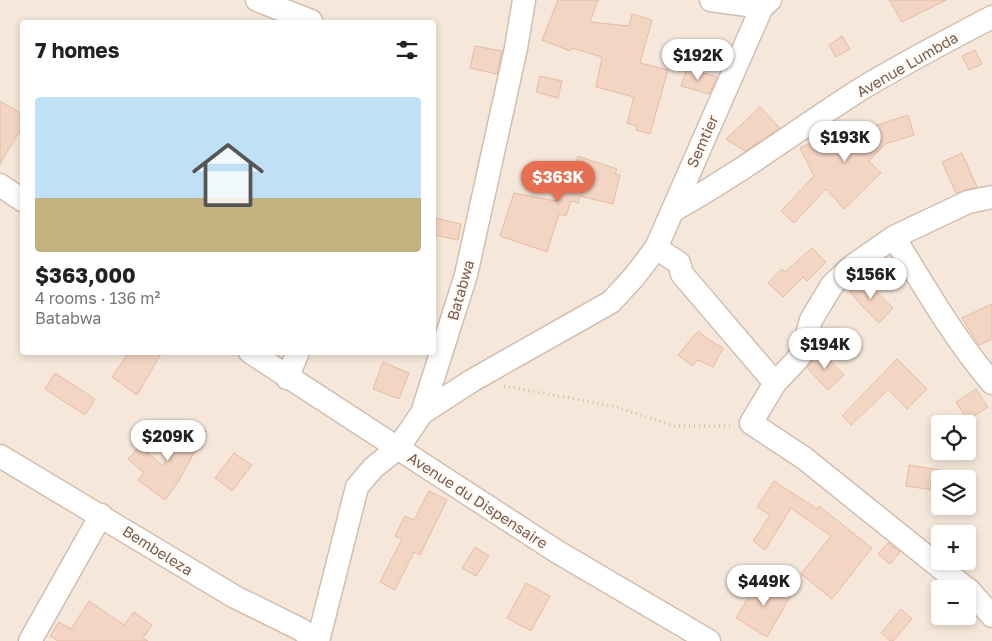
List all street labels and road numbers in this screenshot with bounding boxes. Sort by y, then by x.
street label: Avenue Lumbda [853,28,961,100]
street label: Semtier [682,112,722,170]
street label: Batabwa [443,258,477,322]
street label: Avenue du Dispensaire [405,448,552,552]
street label: Bembeleza [120,521,196,579]

